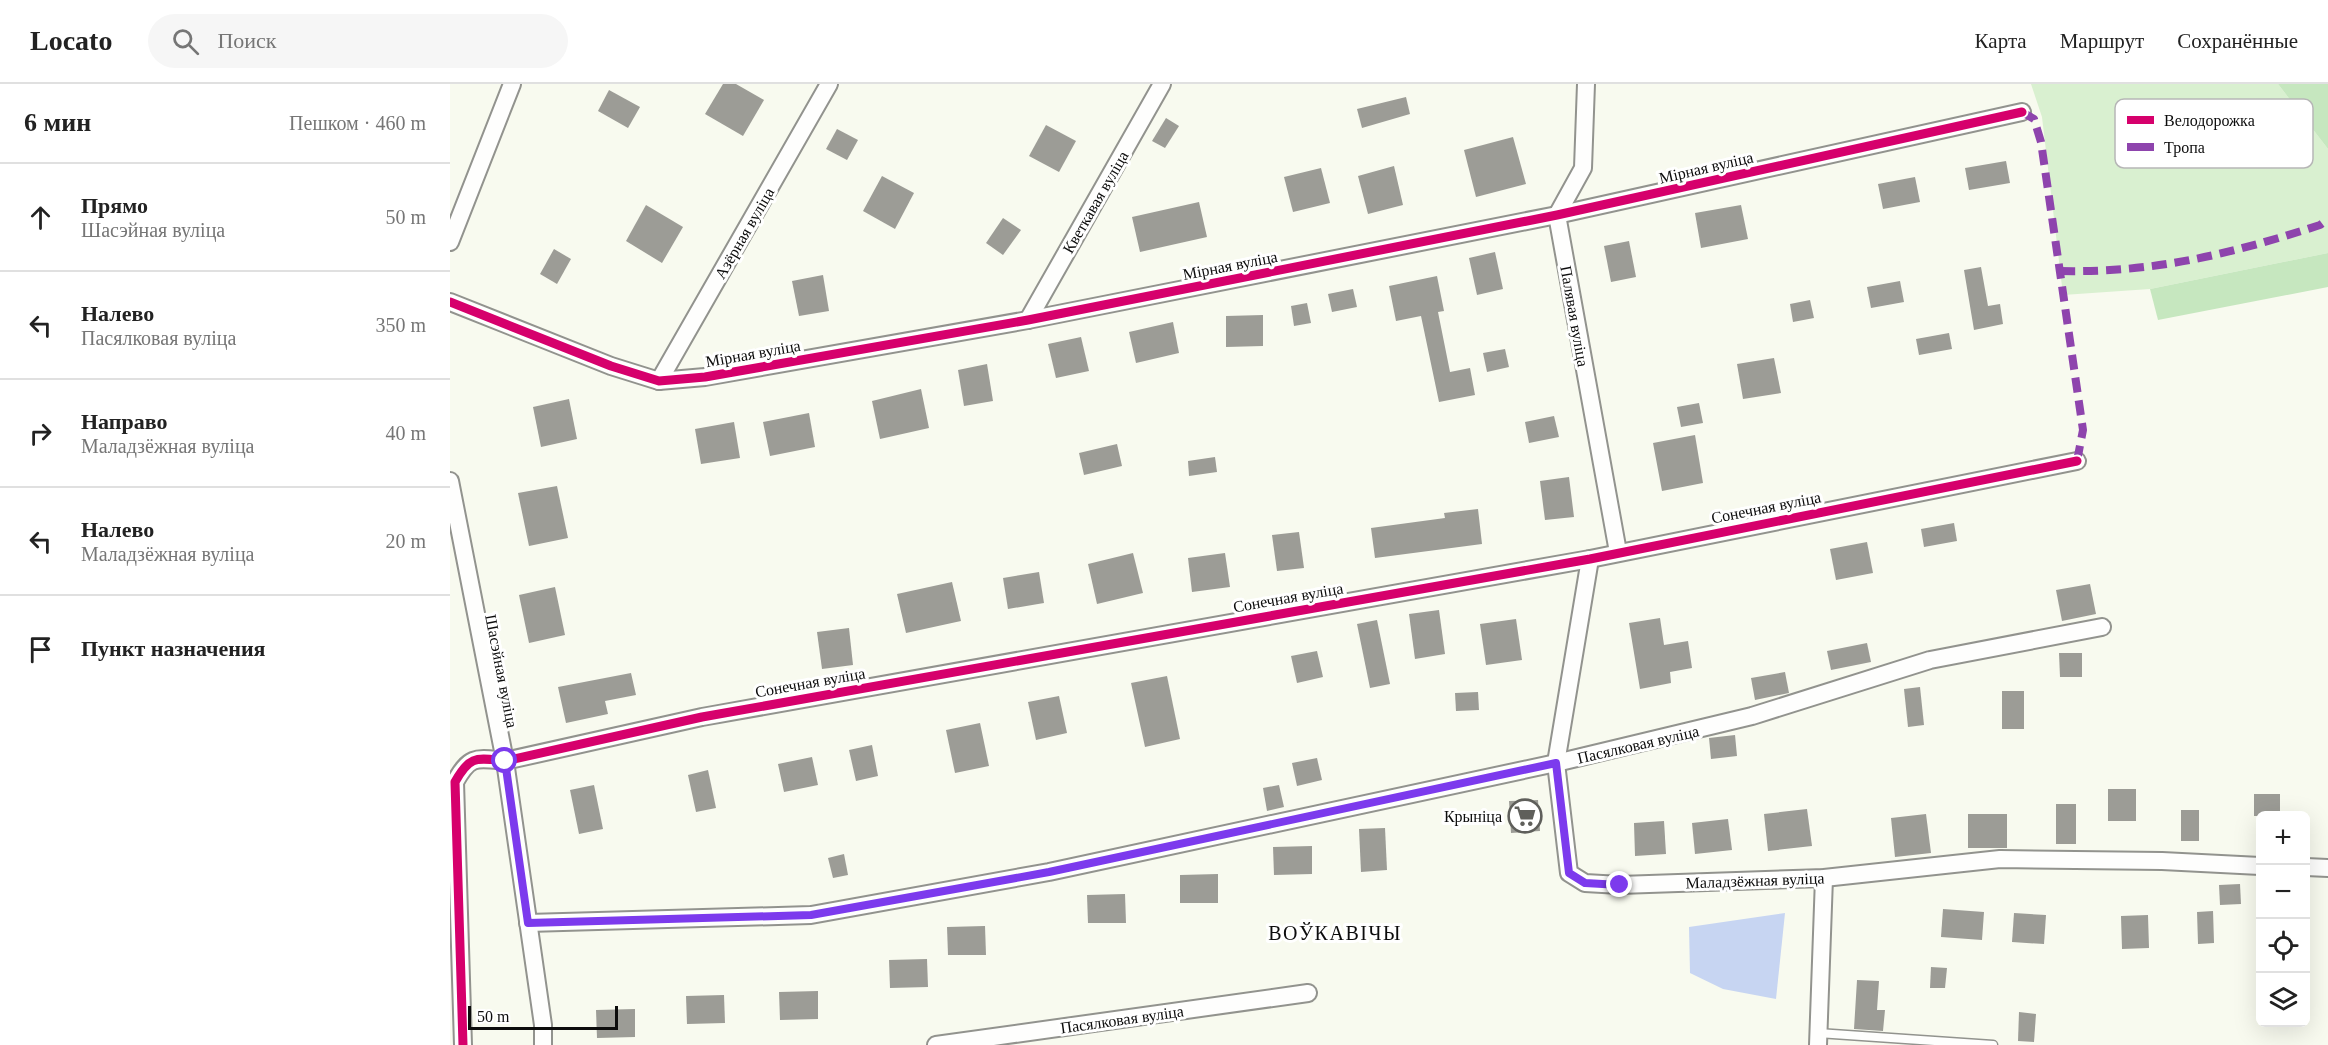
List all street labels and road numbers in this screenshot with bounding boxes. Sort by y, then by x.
street label: Кветкавая вуліца [1059,148,1132,257]
street label: Мірная вуліца [1657,148,1755,188]
street label: Азёрная вуліца [711,185,778,282]
street label: Мірная вуліца [1181,248,1279,284]
street label: Палявая вуліца [1556,264,1592,368]
street label: Мірная вуліца [704,337,802,371]
street label: Сонечная вуліца [1710,489,1823,527]
street label: Сонечная вуліца [1232,579,1345,617]
street label: Шасэйная вуліца [481,613,521,730]
street label: Сонечная вуліца [754,664,867,702]
street label: Пасялковая вуліца [1576,722,1701,768]
street label: Маладзёжная вуліца [1685,870,1825,892]
street label: Пасялковая вуліца [1059,1002,1185,1038]

